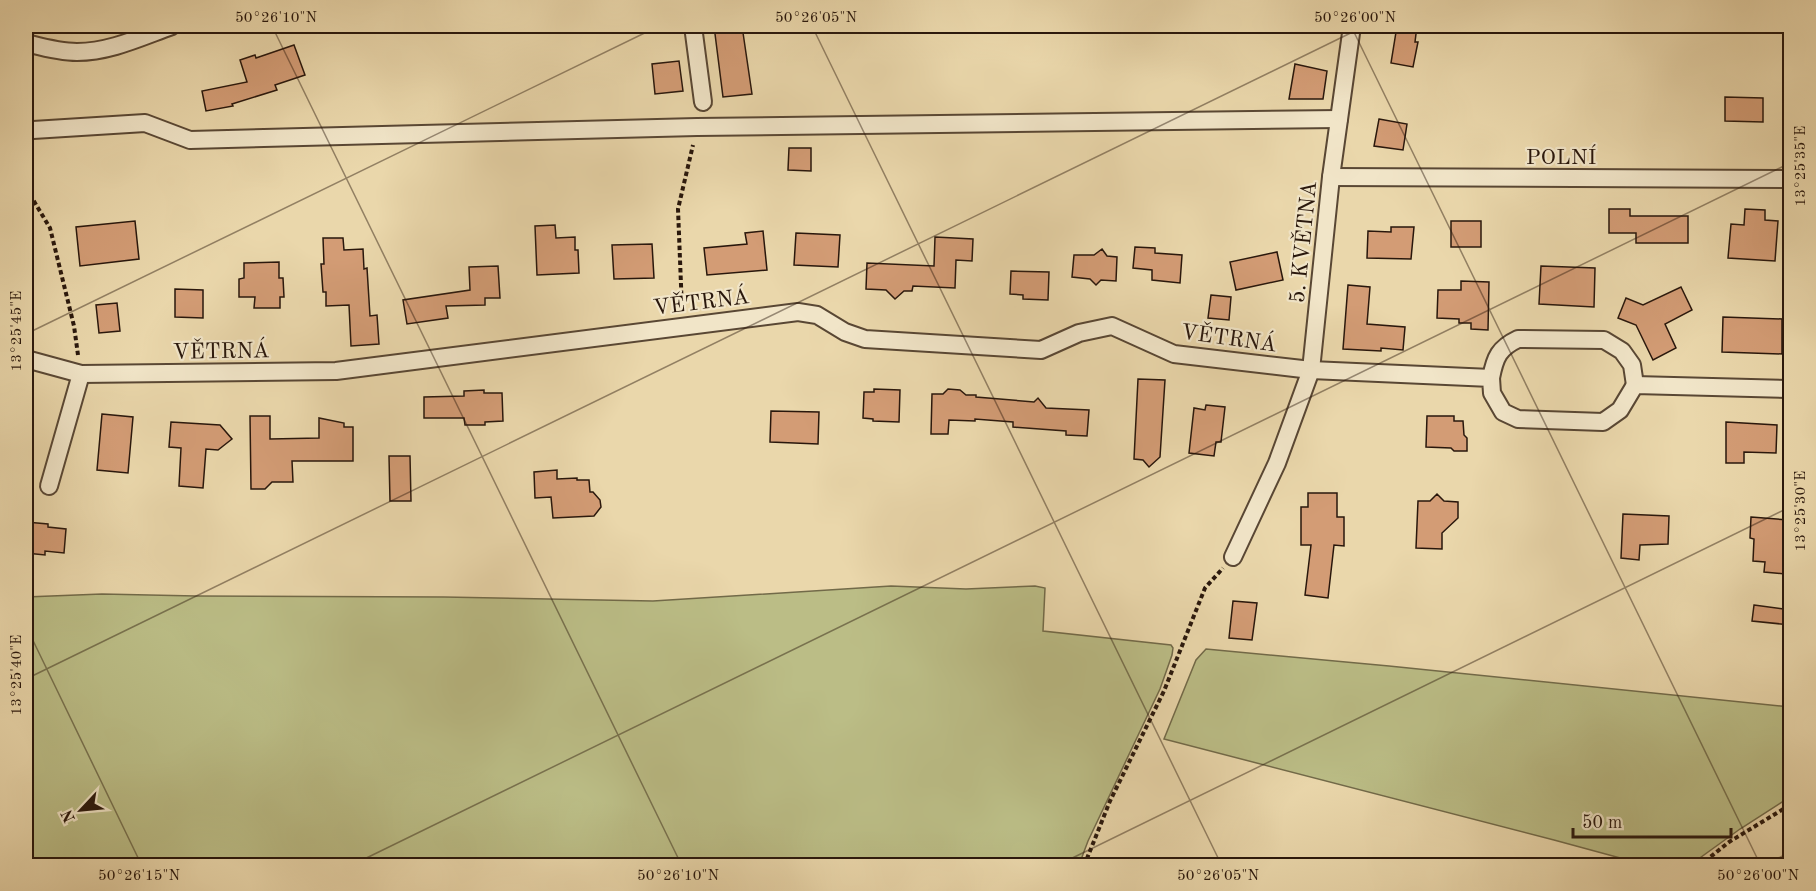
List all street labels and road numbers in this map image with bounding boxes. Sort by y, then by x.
street label: POLNÍ [1526,144,1596,169]
street label: 5. KVĚTNA [1284,180,1321,304]
street label: VĚTRNÁ [652,283,751,320]
street label: VĚTRNÁ [1179,318,1279,357]
street label: VĚTRNÁ [172,337,270,364]

